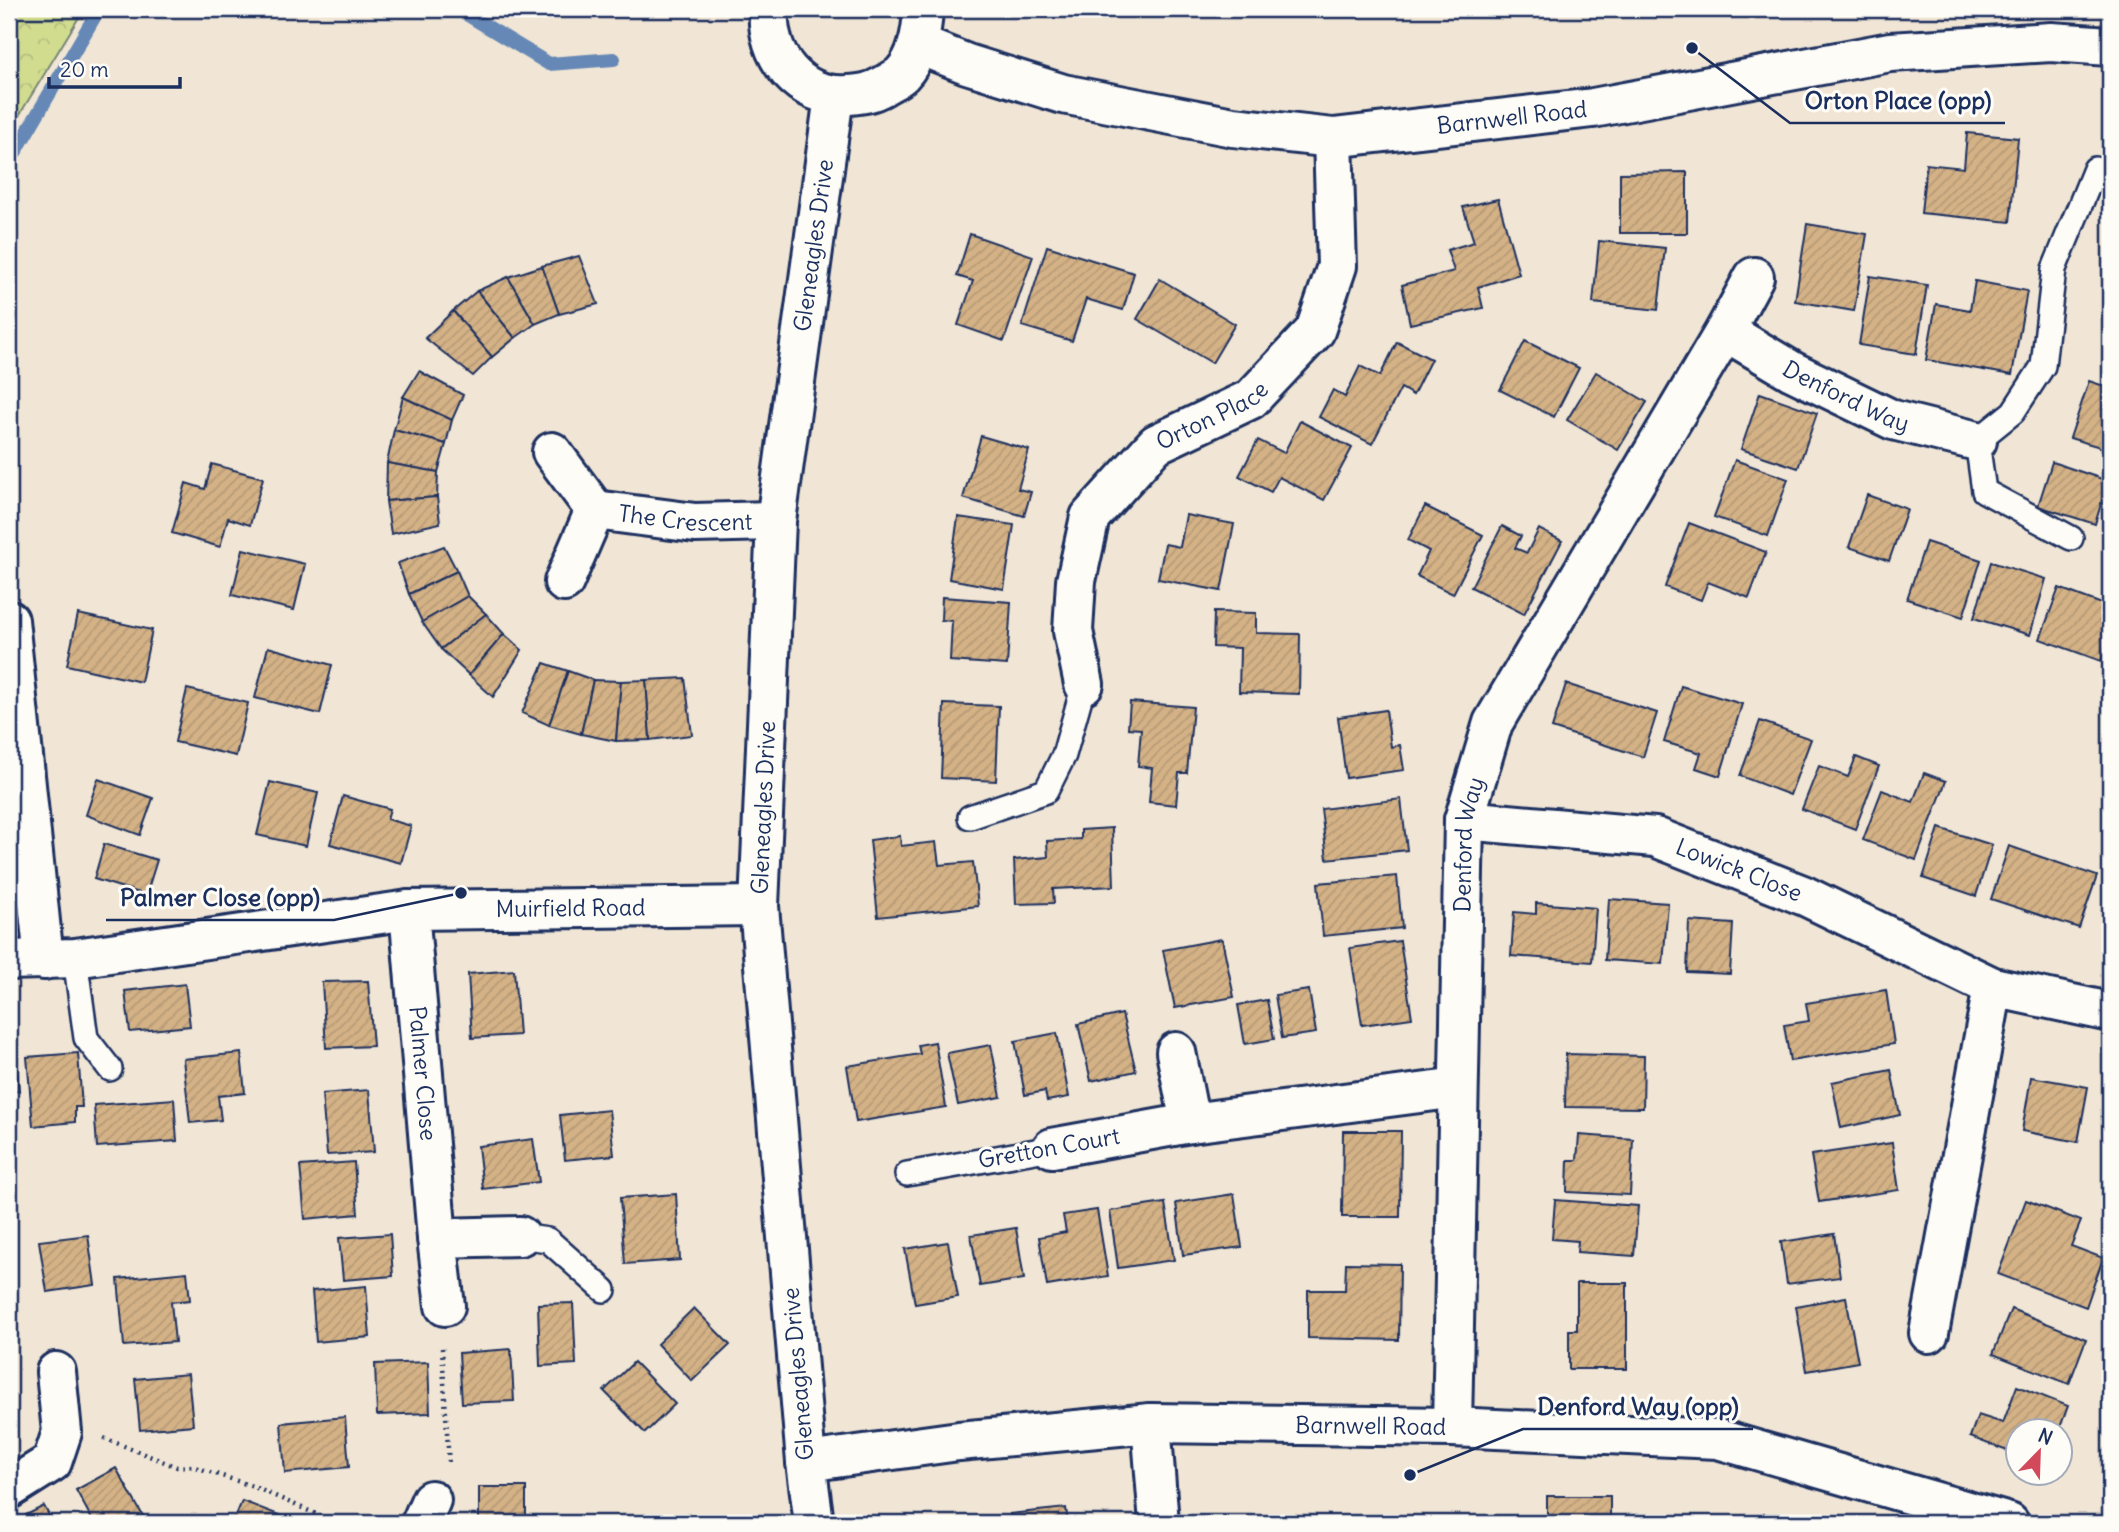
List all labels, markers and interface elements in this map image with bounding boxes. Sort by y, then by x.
scale bar [49,46,180,90]
text: 20 m [60,56,109,83]
callout: Orton Place (opp) [1790,78,2005,123]
text: Orton Place (opp) [1805,85,1991,115]
street label: Barnwell Road [1435,94,1588,140]
street label: Gleneagles Drive [787,157,839,333]
street label: Denford Way [1778,354,1912,437]
street label: Orton Place [1151,375,1274,456]
street label: The Crescent [617,498,753,537]
street label: Gleneagles Drive [745,720,781,895]
street label: Denford Way [1447,773,1490,913]
street label: Lowick Close [1672,832,1807,907]
callout: Palmer Close (opp) [106,875,334,920]
text: Palmer Close (opp) [120,882,320,912]
street label: Muirfield Road [495,892,646,923]
street label: Palmer Close [403,1005,444,1142]
street label: Gretton Court [976,1121,1122,1174]
street label: Gleneagles Drive [775,1286,820,1462]
callout: Denford Way (opp) [1523,1384,1753,1429]
text: Denford Way (opp) [1537,1391,1739,1421]
street label: Barnwell Road [1295,1410,1446,1441]
north arrow [2004,1416,2074,1486]
text: N [2035,1423,2056,1450]

